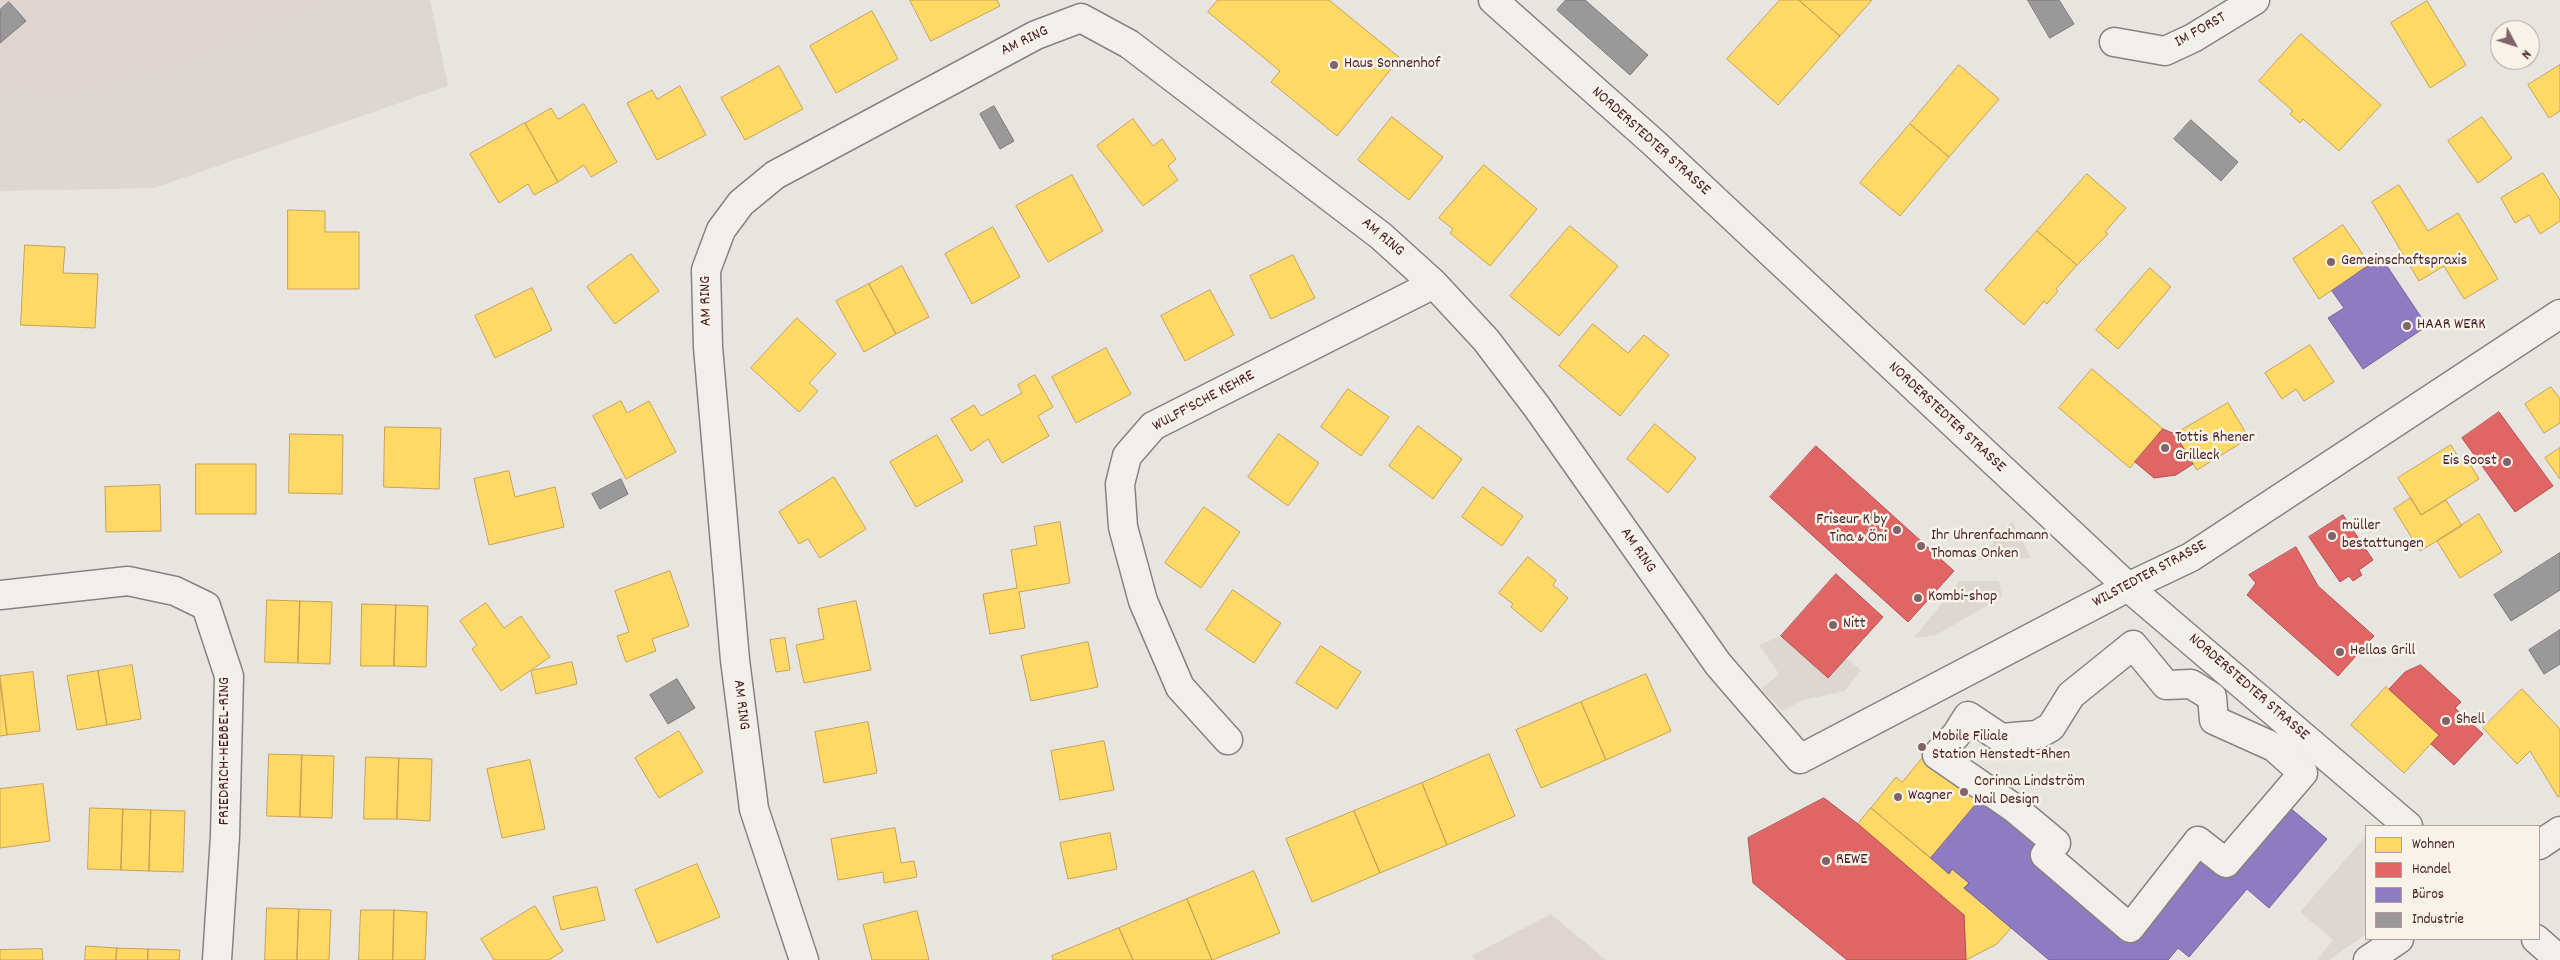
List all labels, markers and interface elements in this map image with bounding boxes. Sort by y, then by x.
street label: IM FORST [2172,9,2230,53]
north arrow [2490,20,2540,70]
street label: AM RING [998,22,1052,62]
text: N [2516,45,2536,63]
place label: Haus Sonnenhof [1344,55,1440,75]
marker: Haus Sonnenhof [1328,59,1340,71]
street label: NORDERSTEDTER STRASSE [1586,83,1714,201]
street label: AM RING [1356,214,1408,262]
place label: Gemeinschaftspraxis [2341,252,2467,272]
marker: Gemeinschaftspraxis [2325,256,2337,268]
street label: AM RING [697,276,717,326]
place label: HAAR WERK [2417,316,2486,336]
marker: HAAR WERK [2401,320,2413,332]
street label: NORDERSTEDTER STRASSE [1883,359,2009,477]
street label: WULFF'SCHE KEHRE [1150,367,1258,437]
place label: Tottis Rhener Grilleck [2175,429,2255,467]
marker: Tottis Rhener Grilleck [2159,442,2171,454]
place label: Eis Soost [2442,452,2497,472]
marker: Eis Soost [2501,456,2513,468]
place label: Friseur K by Tina & Öni [1816,511,1887,549]
place label: müller bestattungen [2342,517,2424,555]
marker: Friseur K by Tina & Öni [1891,524,1903,536]
street label: AM RING [1615,525,1659,577]
place label: Ihr Uhrenfachmann Thomas Onken [1931,527,2048,565]
marker: müller bestattungen [2326,530,2338,542]
street label: WILSTEDTER STRASSE [2090,537,2210,613]
marker: Ihr Uhrenfachmann Thomas Onken [1915,540,1927,552]
place label: Kombi-shop [1928,588,1997,608]
marker: Kombi-shop [1912,592,1924,604]
place label: Nitt [1843,615,1866,635]
marker: Nitt [1827,619,1839,631]
street label: NORDERSTEDTER STRASSE [2184,630,2312,746]
place label: Hellas Grill [2350,642,2415,662]
marker: Hellas Grill [2334,646,2346,658]
street label: FRIEDRICH-HEBBEL-RING [216,677,236,825]
street label: AM RING [727,679,753,731]
place label: Shell [2456,711,2485,731]
marker: Shell [2440,715,2452,727]
place label: Mobile Filiale Station Henstedt-Rhen [1932,728,2070,766]
marker: Mobile Filiale Station Henstedt-Rhen [1916,741,1928,753]
place label: Corinna Lindström Nail Design [1974,773,2085,811]
marker: Corinna Lindström Nail Design [1958,786,1970,798]
place label: Wagner [1908,787,1952,807]
marker: Wagner [1892,791,1904,803]
legend [2365,825,2540,940]
text: Wohnen [2412,834,2455,856]
place label: REWE [1836,851,1868,871]
marker: REWE [1820,855,1832,867]
text: Handel [2412,859,2451,881]
text: Büros [2412,884,2444,906]
text: Industrie [2412,909,2464,931]

